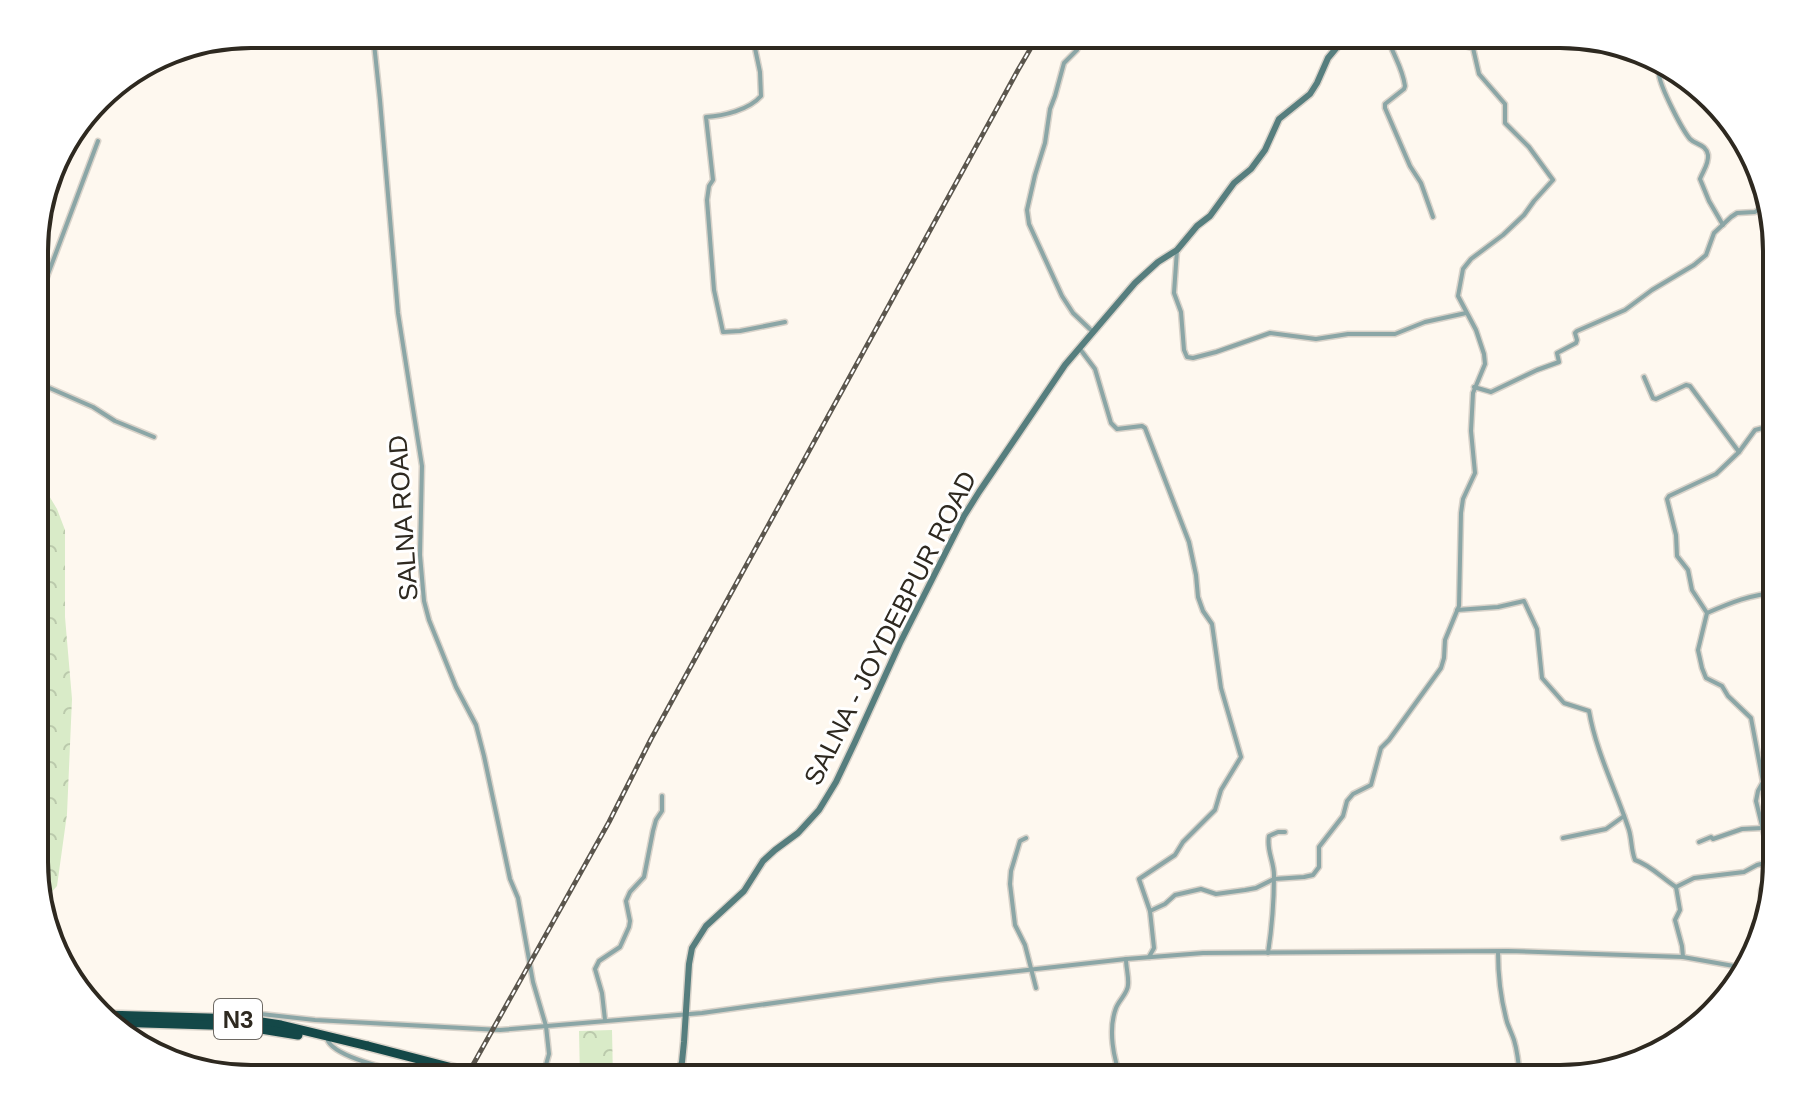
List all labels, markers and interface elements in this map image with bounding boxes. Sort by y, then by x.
street label: SALNA ROAD [382,434,424,602]
street label: SALNA - JOYDEBPUR ROAD [798,466,982,790]
road number: N3 [214,999,262,1039]

